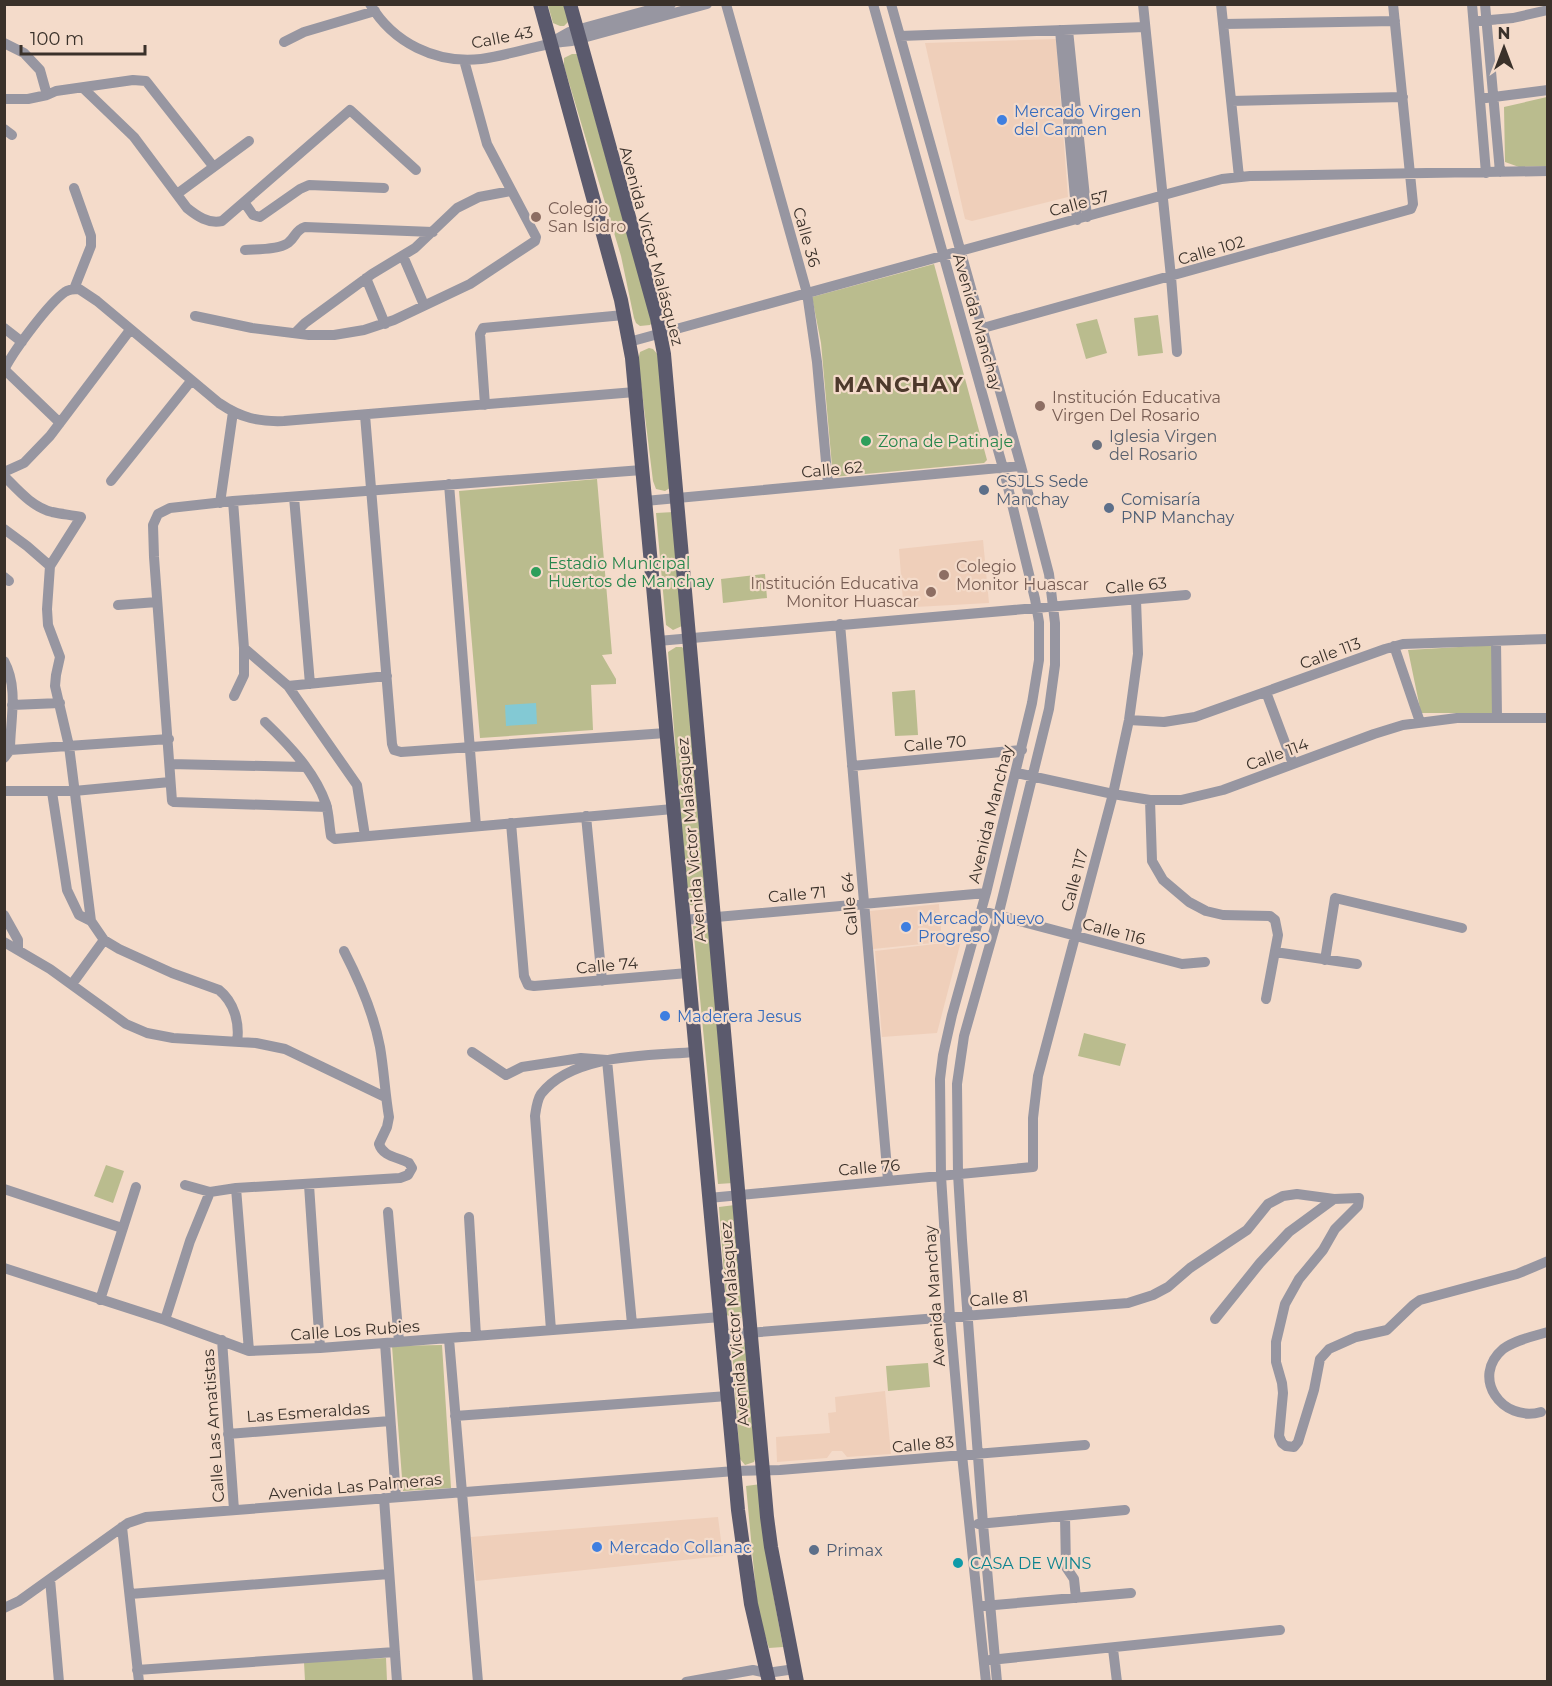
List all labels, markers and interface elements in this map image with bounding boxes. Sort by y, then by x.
scale bar [21,18,146,56]
north arrow [1474,18,1534,78]
street label: Calle 43 [470,22,535,53]
text: N [1498,24,1510,43]
text: 100 m [30,28,84,50]
place label: Mercado Virgen del Carmen [1014,102,1142,139]
marker: Mercado Virgen del Carmen [995,113,1009,127]
street label: Avenida Victor Malásquez [616,144,687,348]
street label: Calle 57 [1047,186,1111,221]
place label: Colegio San Isidro [548,199,626,236]
street label: Calle 36 [789,205,824,270]
marker: Colegio San Isidro [529,210,543,224]
street label: Calle 102 [1176,232,1247,269]
street label: Avenida Manchay [949,251,1006,393]
district label: MANCHAY [834,371,964,398]
place label: Institución Educativa Virgen Del Rosario [1052,388,1221,425]
marker: Institución Educativa Virgen Del Rosario [1033,399,1047,413]
place label: Iglesia Virgen del Rosario [1109,427,1217,464]
place label: Zona de Patinaje [878,432,1013,451]
marker: Zona de Patinaje [859,434,873,448]
marker: Iglesia Virgen del Rosario [1090,438,1104,452]
street label: Calle 62 [800,457,864,482]
place label: CSJLS Sede Manchay [996,472,1089,509]
marker: CSJLS Sede Manchay [977,483,991,497]
place label: Comisaría PNP Manchay [1121,490,1234,527]
marker: Comisaría PNP Manchay [1102,501,1116,515]
place label: Estadio Municipal Huertos de Manchay [548,554,714,591]
place label: Colegio Monitor Huascar [956,557,1089,594]
marker: Estadio Municipal Huertos de Manchay [529,565,543,579]
marker: Colegio Monitor Huascar [937,568,951,582]
street label: Calle 63 [1104,573,1168,598]
place label: Institución Educativa Monitor Huascar [750,574,919,611]
marker: Institución Educativa Monitor Huascar [924,585,938,599]
street label: Calle 113 [1297,634,1363,673]
street label: Calle 70 [903,731,967,756]
street label: Calle 114 [1243,734,1311,775]
street label: Avenida Victor Malásquez [673,737,710,943]
street label: Avenida Manchay [964,743,1017,885]
street label: Calle 117 [1057,847,1092,914]
street label: Calle 64 [837,871,862,936]
street label: Calle 71 [767,882,827,907]
place label: Mercado Nuevo Progreso [918,909,1044,946]
street label: Calle 116 [1080,914,1148,949]
marker: Mercado Nuevo Progreso [899,920,913,934]
street label: Calle 74 [575,953,639,978]
place label: Maderera Jesus [677,1007,802,1026]
marker: Maderera Jesus [658,1009,672,1023]
street label: Calle 76 [837,1155,901,1180]
street label: Avenida Victor Malásquez [716,1221,753,1427]
street label: Avenida Manchay [920,1224,949,1367]
street label: Calle 81 [969,1286,1029,1311]
street label: Calle Los Rubies [290,1316,420,1344]
street label: Calle Las Amatistas [199,1348,228,1503]
street label: Las Esmeraldas [246,1399,370,1426]
street label: Calle 83 [891,1432,955,1457]
street label: Avenida Las Palmeras [267,1469,443,1504]
place label: Mercado Collanac [609,1538,752,1557]
marker: Mercado Collanac [590,1540,604,1554]
place label: Primax [826,1541,883,1560]
marker: Primax [807,1543,821,1557]
place label: CASA DE WINS [970,1554,1092,1573]
marker: CASA DE WINS [951,1556,965,1570]

